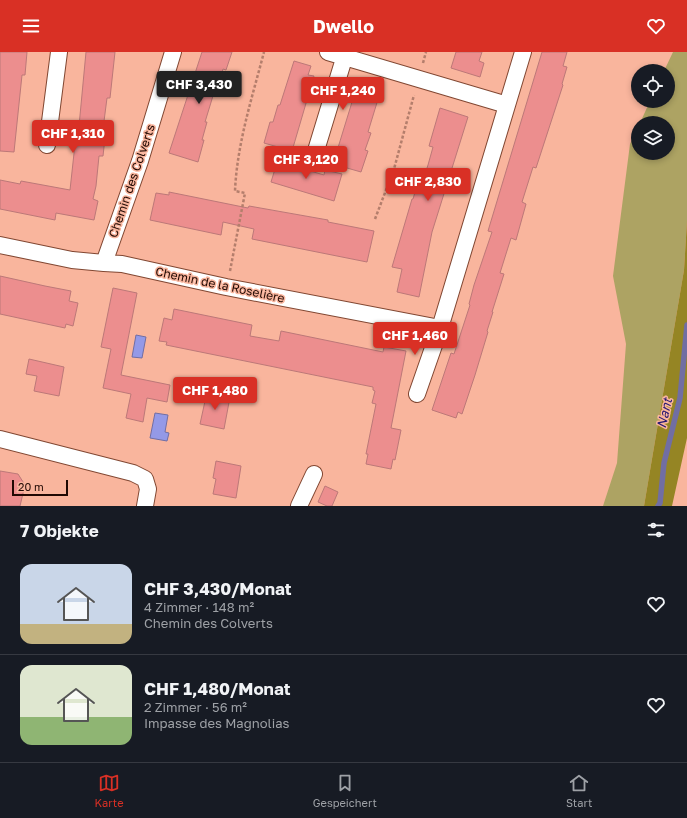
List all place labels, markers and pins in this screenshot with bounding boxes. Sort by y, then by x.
pin: CHF 3,430 [153,71,245,105]
pin: CHF 1,240 [297,77,389,111]
pin: CHF 1,310 [27,120,119,154]
pin: CHF 3,120 [260,146,352,180]
pin: CHF 2,830 [382,168,474,202]
pin: CHF 1,460 [369,322,461,356]
pin: CHF 1,480 [169,377,261,411]

